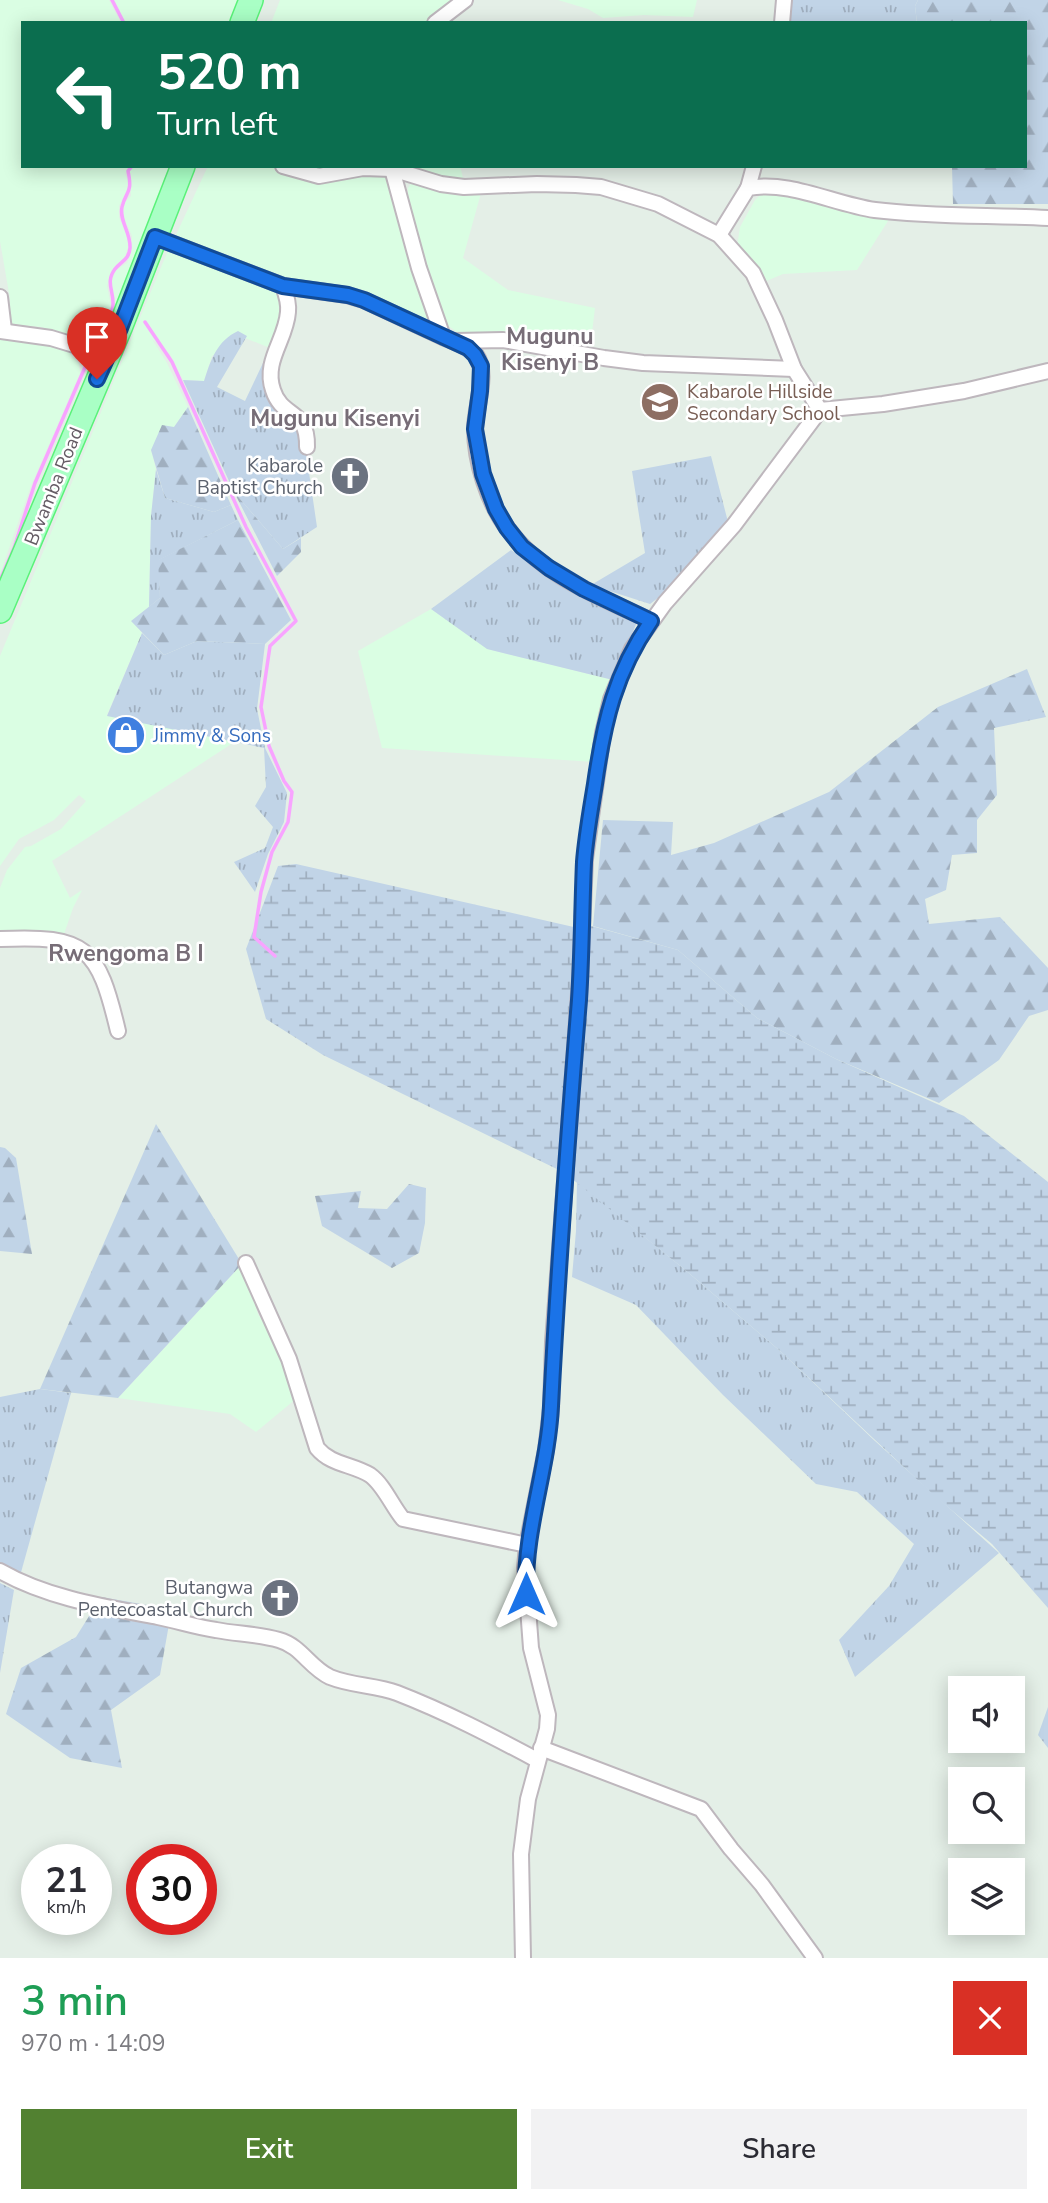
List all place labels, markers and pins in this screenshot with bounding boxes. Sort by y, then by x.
pin [67,307,127,379]
place label: Kabarole Hillside Secondary School [687,379,840,427]
school or university icon: Kabarole Hillside Secondary School [639,381,681,423]
place label: Kabarole Baptist Church [197,453,323,501]
church icon: Kabarole Baptist Church [329,455,371,497]
shop icon: Jimmy & Sons [105,714,147,756]
place label: Jimmy & Sons [152,723,271,749]
place label: Butangwa Pentecoastal Church [78,1575,253,1623]
church icon: Butangwa Pentecoastal Church [259,1577,301,1619]

